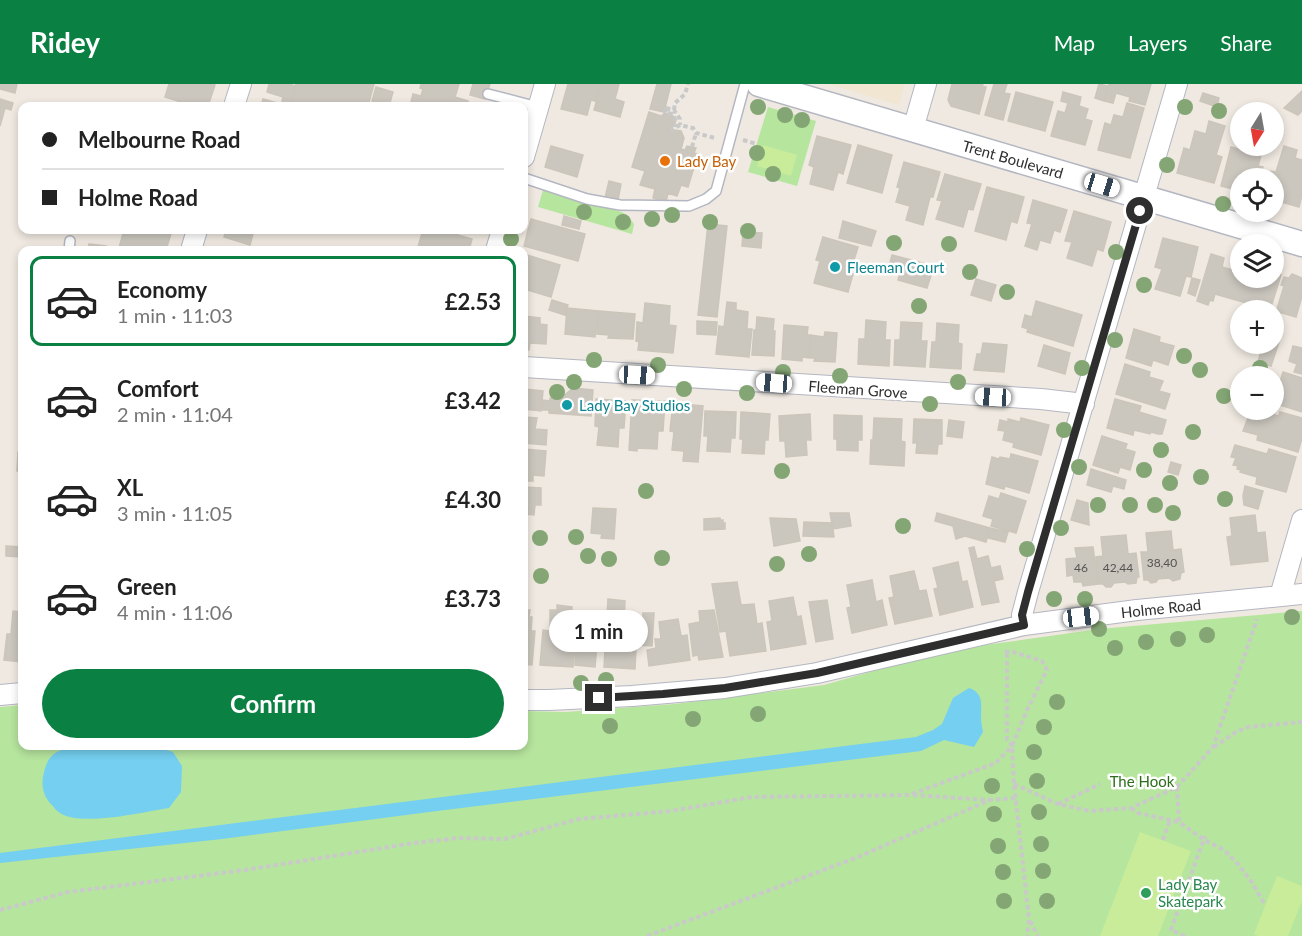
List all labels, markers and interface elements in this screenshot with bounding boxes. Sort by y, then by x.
text: Ridey [30,25,100,59]
text: Map [1054,30,1095,55]
text: Layers [1128,30,1187,55]
text: Share [1220,30,1272,55]
north arrow [1230,102,1284,156]
map controls [1230,102,1284,420]
text: Melbourne Road [78,126,241,153]
street label: Trent Boulevard [960,136,1066,182]
place label: Lady Bay [677,152,737,170]
marker: Lady Bay [658,154,672,168]
button: locate [1230,168,1284,222]
car [1082,171,1122,199]
text: Holme Road [78,184,198,211]
route start [1126,197,1153,224]
button: layers [1230,234,1284,288]
place label: Fleeman Court [847,258,945,276]
marker: Fleeman Court [828,260,842,274]
icon: car [45,274,99,328]
text: Economy [117,276,207,303]
text: £2.53 [445,288,501,315]
button: + [1230,300,1284,354]
text: 1 min · 11:03 [117,303,233,327]
car [619,365,655,385]
button: − [1230,366,1284,420]
icon: car [45,373,99,427]
car [755,373,793,393]
text: Comfort [117,375,199,402]
street label: Fleeman Grove [808,377,908,401]
text: £3.42 [445,387,501,414]
car [975,387,1011,407]
place label: Lady Bay Studios [579,396,690,414]
marker: Lady Bay Studios [560,398,574,412]
text: 2 min · 11:04 [117,402,233,426]
icon: car [45,472,99,526]
text: XL [117,474,143,501]
text: £4.30 [445,486,501,513]
text: 3 min · 11:05 [117,501,233,525]
house number: 38,40 [1147,555,1177,570]
house number: 46 [1074,560,1088,575]
house number: 42,44 [1103,560,1133,575]
icon: car [45,571,99,625]
text: Green [117,573,177,600]
text: £3.73 [445,585,501,612]
street label: Holme Road [1120,595,1202,621]
text: 4 min · 11:06 [117,600,233,624]
car [1062,606,1100,628]
callout: 1 min [550,611,648,653]
text: 1 min [574,619,623,643]
button: Confirm [42,669,504,738]
route end [585,684,612,711]
park label: The Hook [1110,772,1175,790]
place label: Lady Bay Skatepark [1158,875,1224,910]
marker: Lady Bay Skatepark [1139,886,1153,900]

